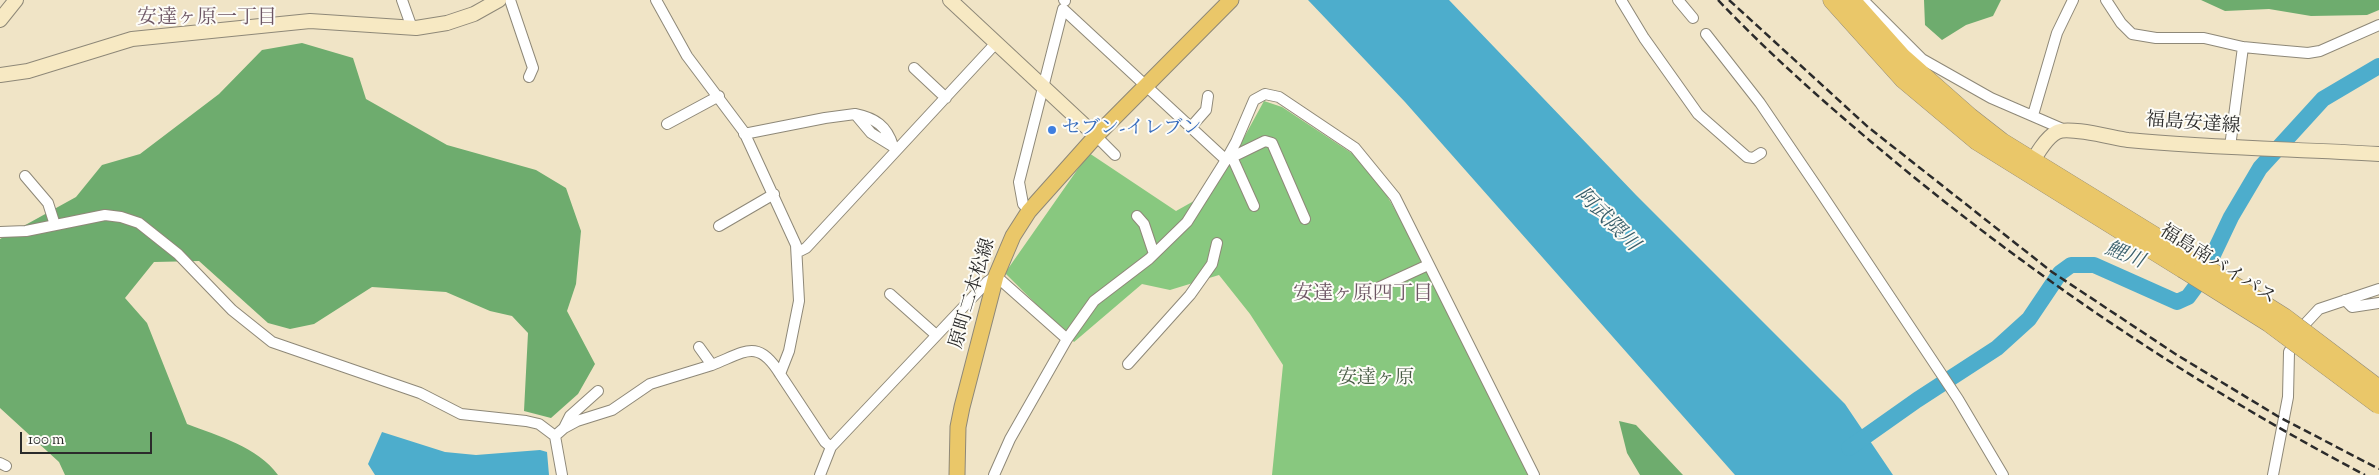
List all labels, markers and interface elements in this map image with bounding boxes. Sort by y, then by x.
district label: 安達ヶ原一丁目 [137,8,277,32]
street label: 福島安達線 [2145,110,2241,140]
place label: セブン-イレブン [1062,119,1201,141]
marker: セブン-イレブン [1046,124,1058,136]
water label: 阿武隈川 [1569,184,1643,258]
street label: 福島南バイパス [2155,221,2279,311]
street label: 原町二本松線 [946,236,1002,352]
water label: 鯉川 [2101,238,2147,276]
district label: 安達ヶ原四丁目 [1293,284,1433,308]
park label: 安達ヶ原 [1338,369,1414,391]
scale bar [22,422,155,454]
text: 100 m [28,430,64,451]

